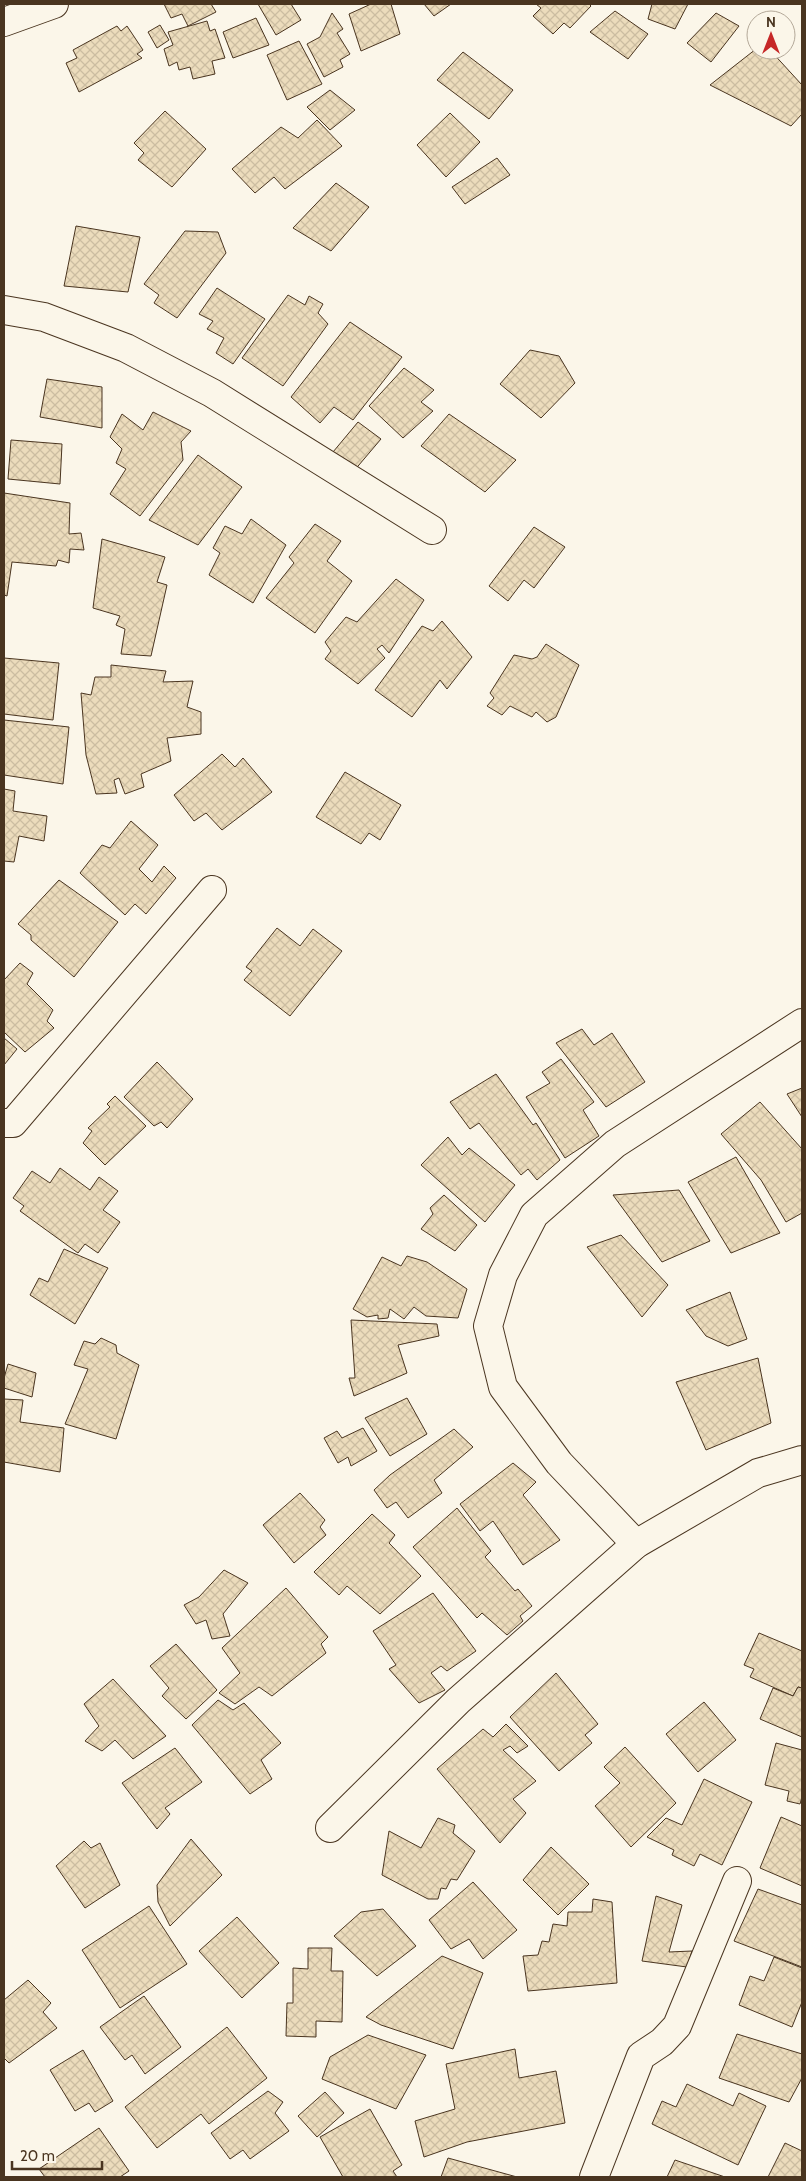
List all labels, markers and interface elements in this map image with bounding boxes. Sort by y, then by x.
north arrow [746,10,796,60]
text: N [766,13,776,31]
scale bar [12,2138,102,2170]
text: 20 m [20,2147,55,2165]

